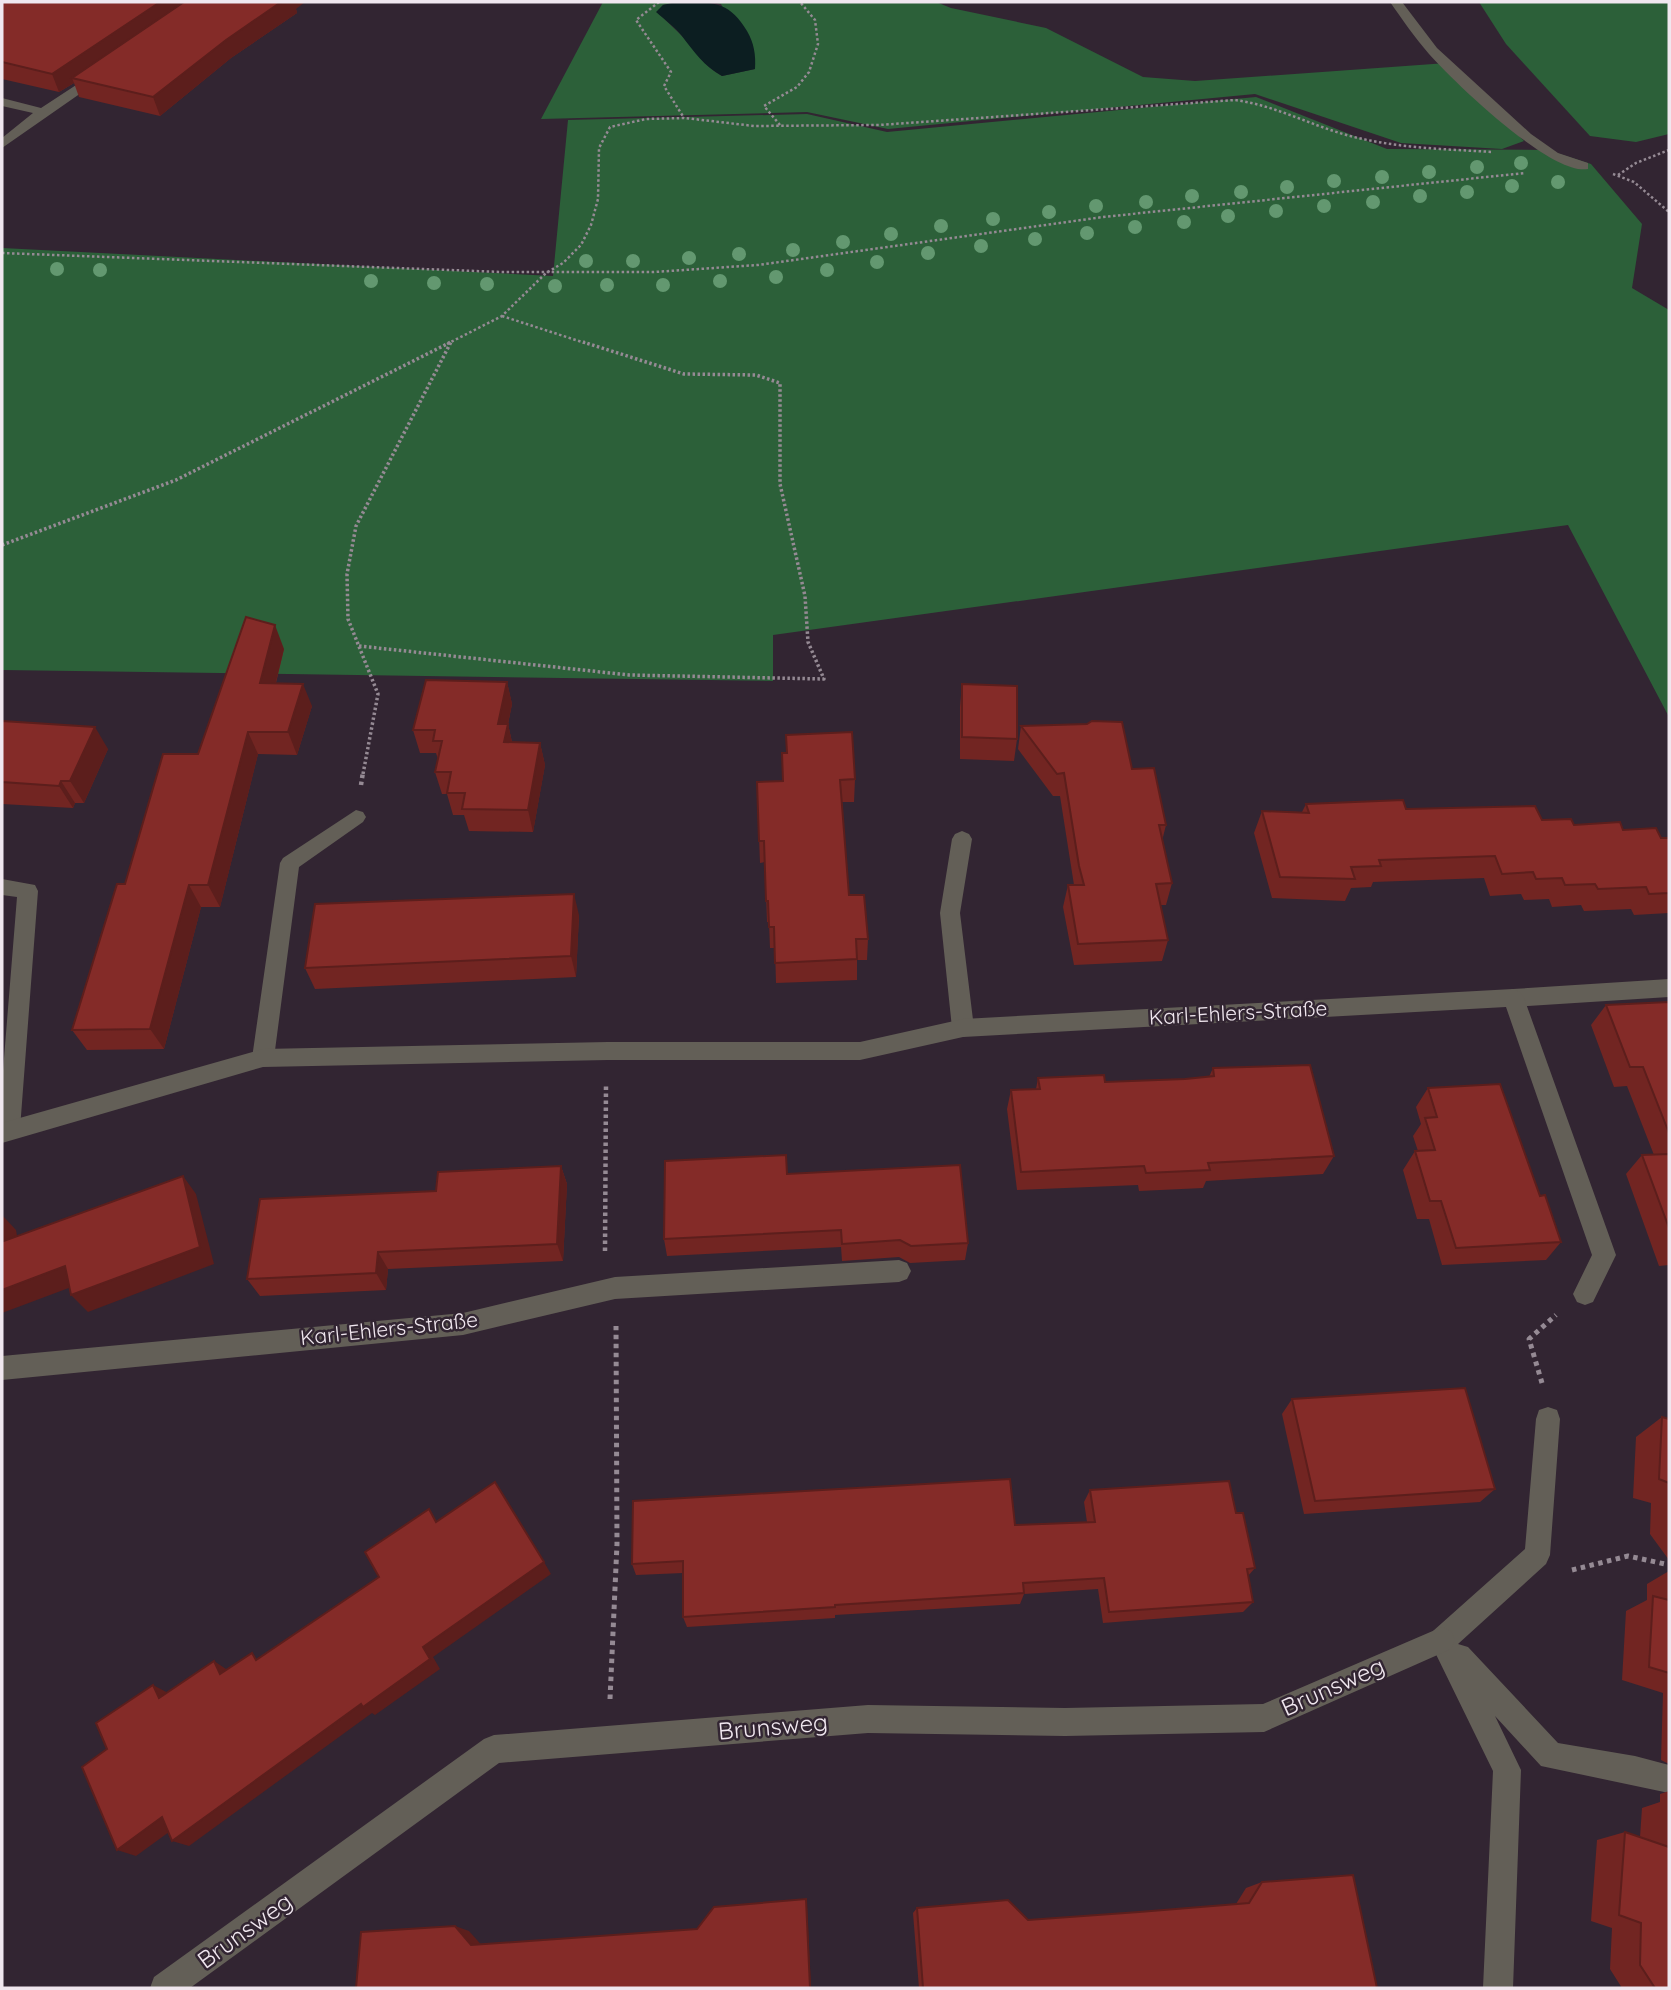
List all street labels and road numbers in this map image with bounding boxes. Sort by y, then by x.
street label: Karl-Ehlers-Straße [1148,994,1328,1030]
street label: Karl-Ehlers-Straße [299,1306,479,1350]
street label: Brunsweg [1276,1650,1389,1722]
street label: Brunsweg [717,1706,829,1746]
street label: Brunsweg [191,1886,298,1975]

